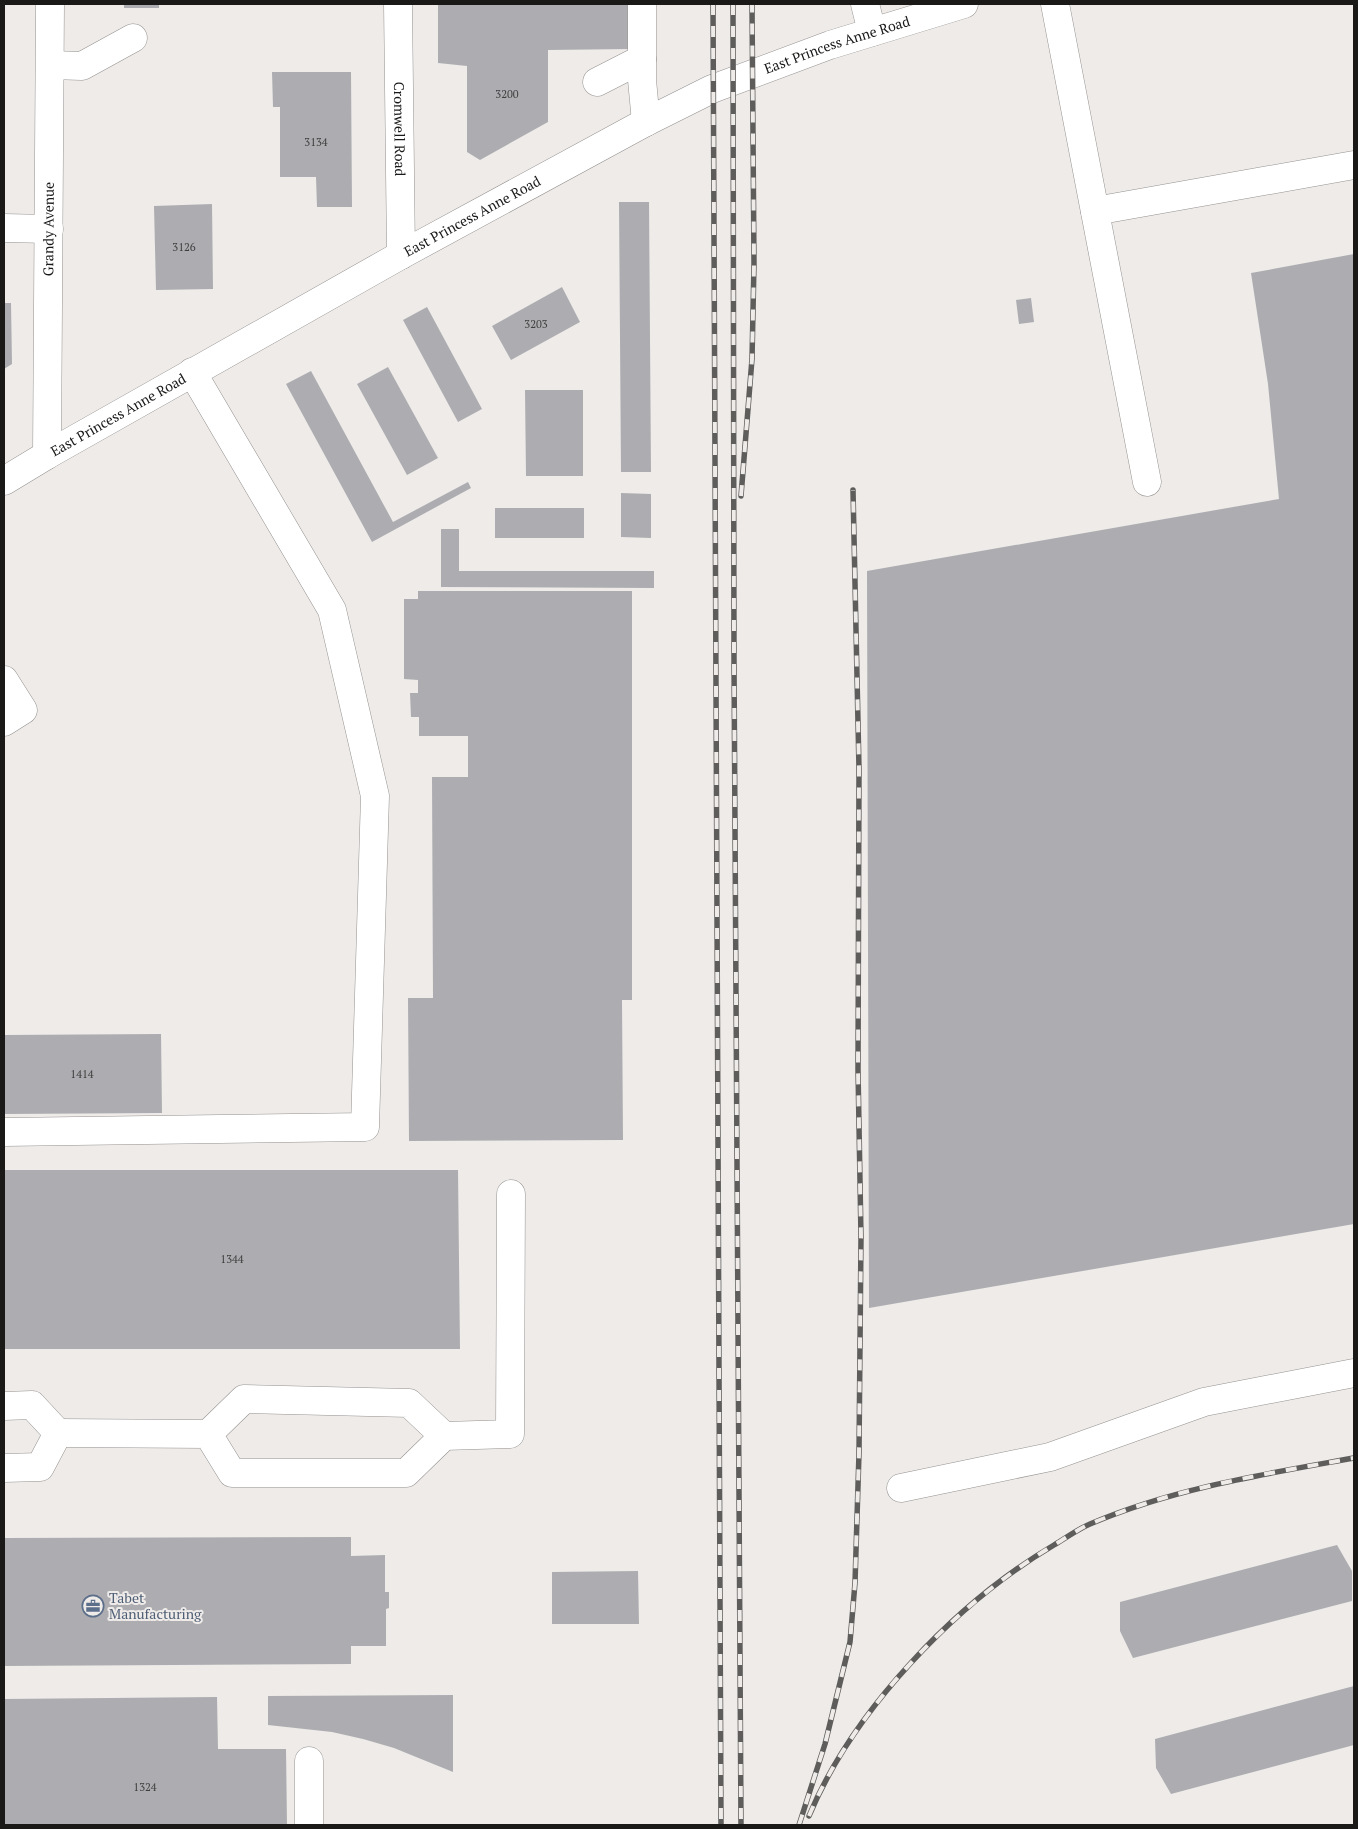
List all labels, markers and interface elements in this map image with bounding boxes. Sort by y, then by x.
street label: East Princess Anne Road [761,11,912,78]
street label: Cromwell Road [390,82,410,177]
house number: 3200 [495,87,519,101]
house number: 3134 [304,135,328,149]
street label: East Princess Anne Road [400,171,544,261]
street label: Grandy Avenue [38,182,58,276]
house number: 3126 [172,240,196,254]
house number: 3203 [524,317,548,331]
street label: East Princess Anne Road [47,368,189,460]
house number: 1414 [70,1067,94,1081]
house number: 1344 [220,1252,244,1266]
place label: Tabet Manufacturing [109,1588,202,1623]
office icon: Tabet Manufacturing [81,1594,105,1618]
house number: 1324 [133,1780,157,1794]

